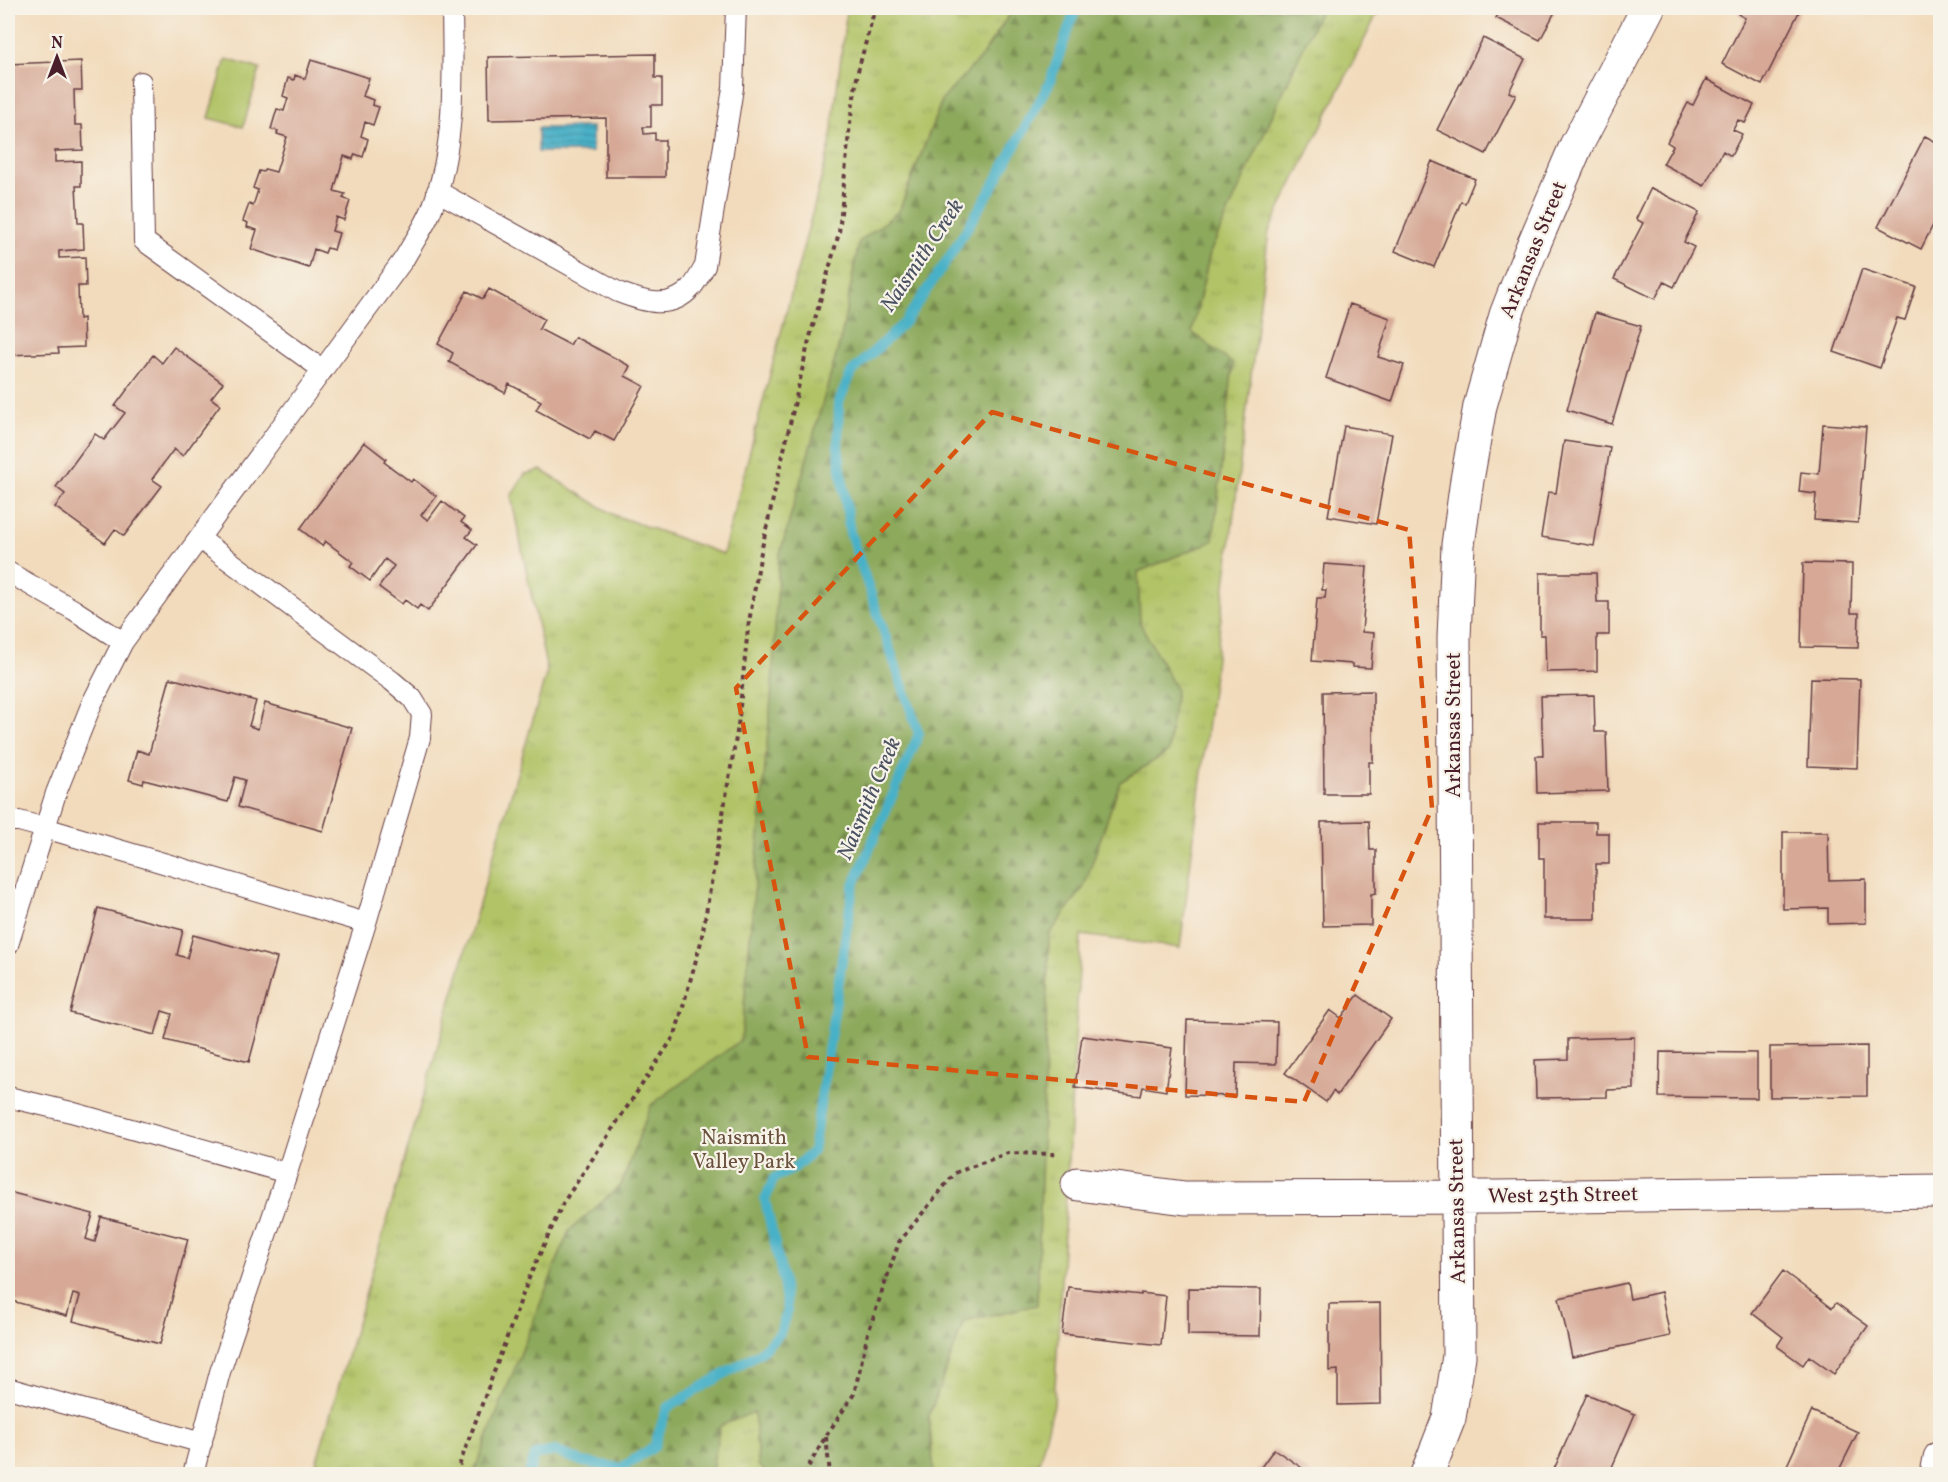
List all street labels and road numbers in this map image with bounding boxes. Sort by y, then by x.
street label: Arkansas Street [1493,177,1575,323]
street label: Arkansas Street [1440,652,1469,798]
street label: Arkansas Street [1442,1138,1474,1284]
street label: West 25th Street [1488,1180,1638,1212]

